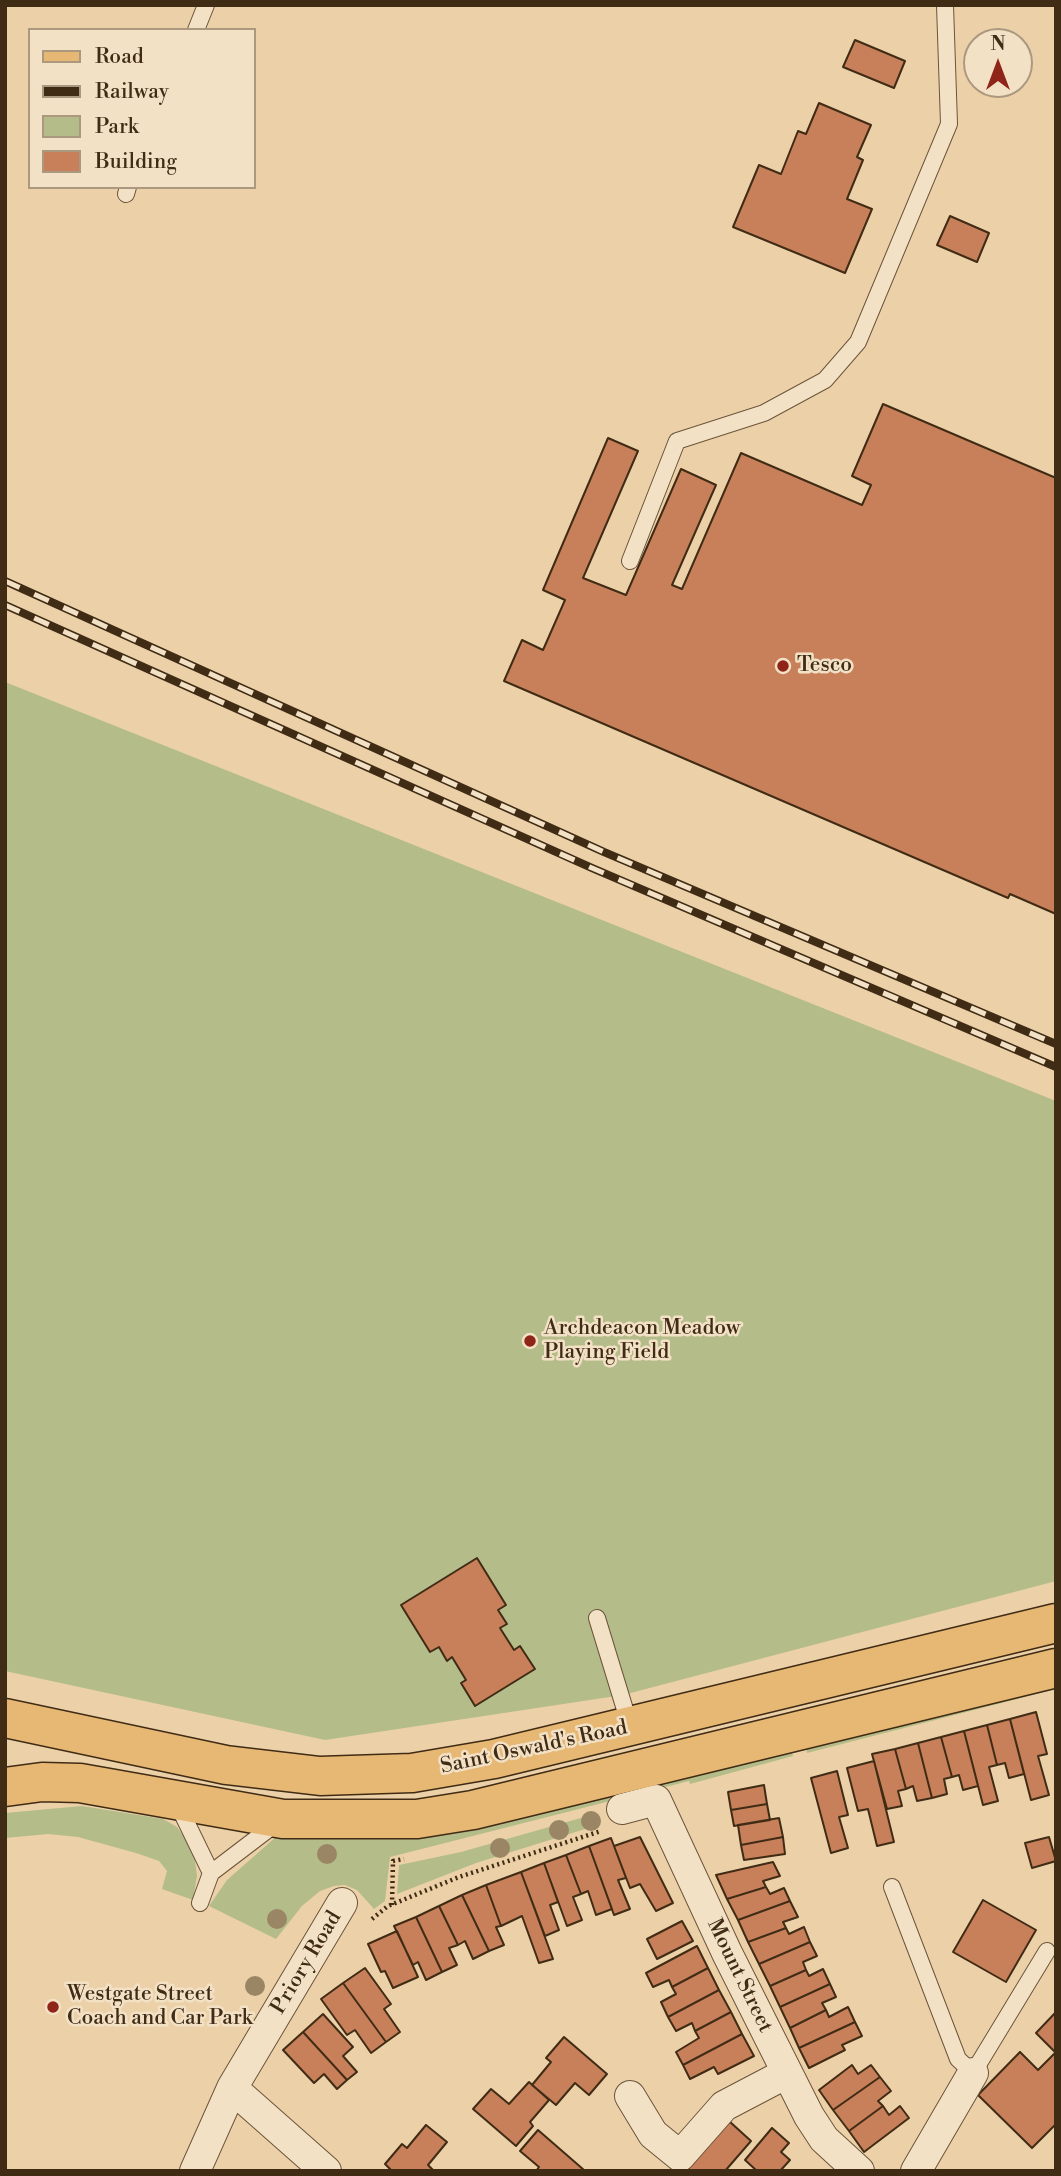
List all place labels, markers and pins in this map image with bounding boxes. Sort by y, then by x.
place label: Tesco [797,653,852,679]
marker: Tesco [775,658,791,674]
place label: Archdeacon Meadow Playing Field [544,1316,740,1366]
marker: Archdeacon Meadow Playing Field [522,1333,538,1349]
place label: Westgate Street Coach and Car Park [67,1982,253,2032]
marker: Westgate Street Coach and Car Park [45,1999,61,2015]

